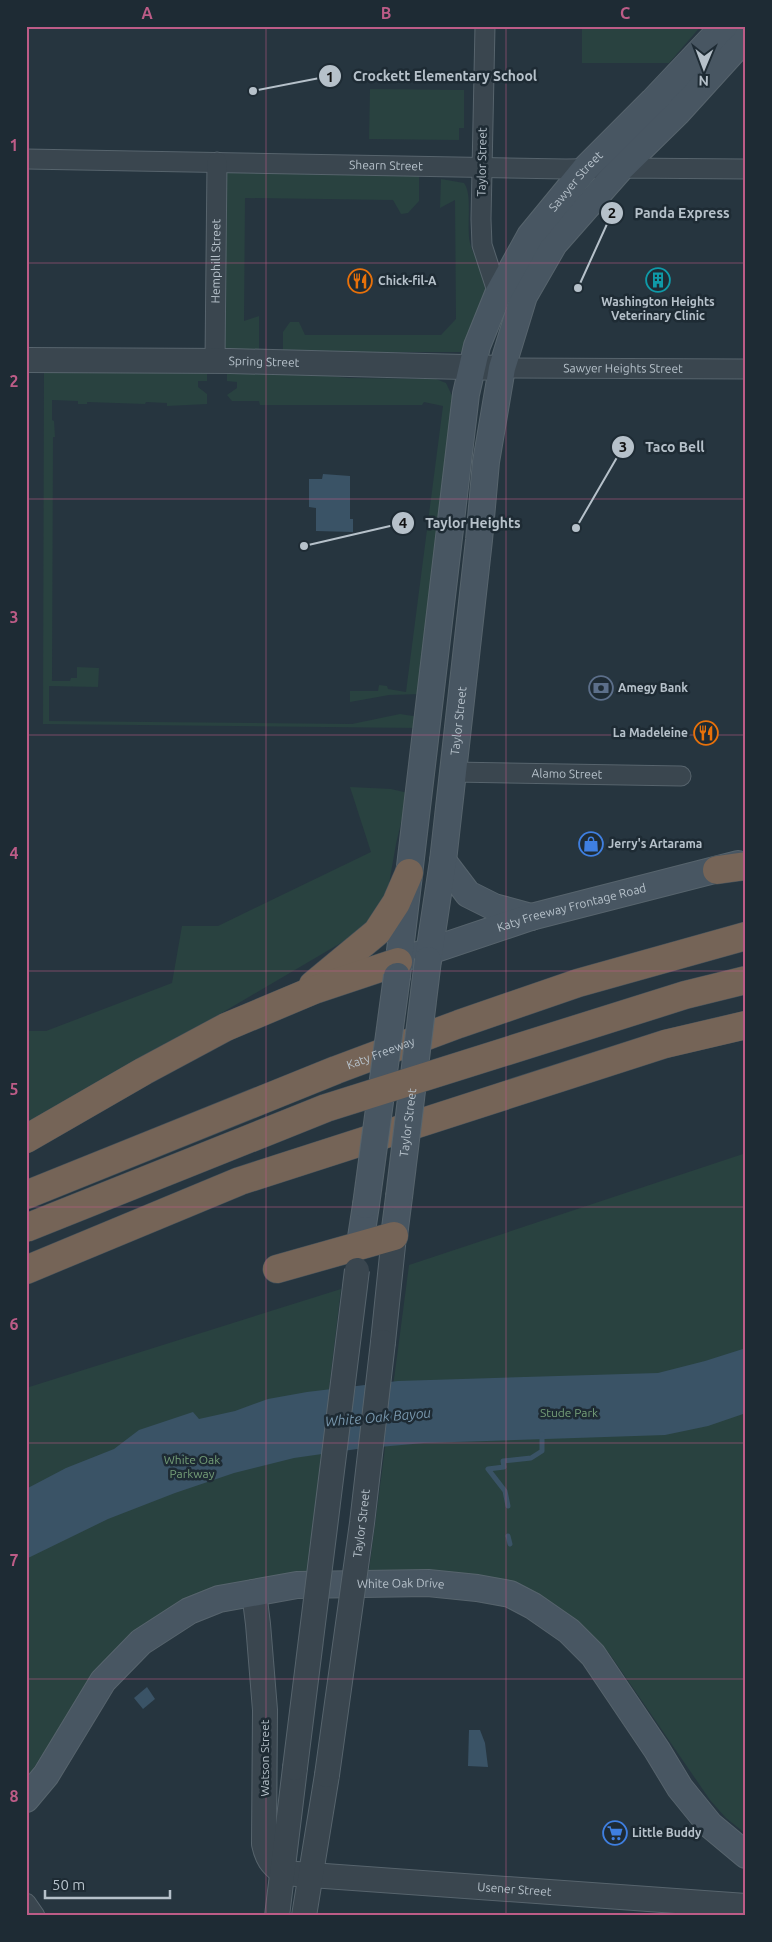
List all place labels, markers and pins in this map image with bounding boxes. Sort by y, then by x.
callout: Crockett Elementary School [318,62,547,91]
callout: Panda Express [599,198,739,227]
building icon: Washington Heights Veterinary Clinic [645,267,671,293]
restaurant icon: Chick-fil-A [347,268,373,294]
place label: Chick-fil-A [378,274,437,287]
place label: Washington Heights Veterinary Clinic [601,295,715,322]
callout: Taco Bell [611,432,715,461]
callout: Taylor Heights [390,508,531,537]
bank icon: Amegy Bank [588,675,614,701]
place label: Amegy Bank [618,681,688,694]
restaurant icon: La Madeleine [693,720,719,746]
place label: La Madeleine [613,726,688,739]
shop icon: Jerry's Artarama [578,831,604,857]
place label: Jerry's Artarama [608,837,702,850]
supermarket icon: Little Buddy [602,1820,628,1846]
place label: Little Buddy [632,1826,702,1839]

